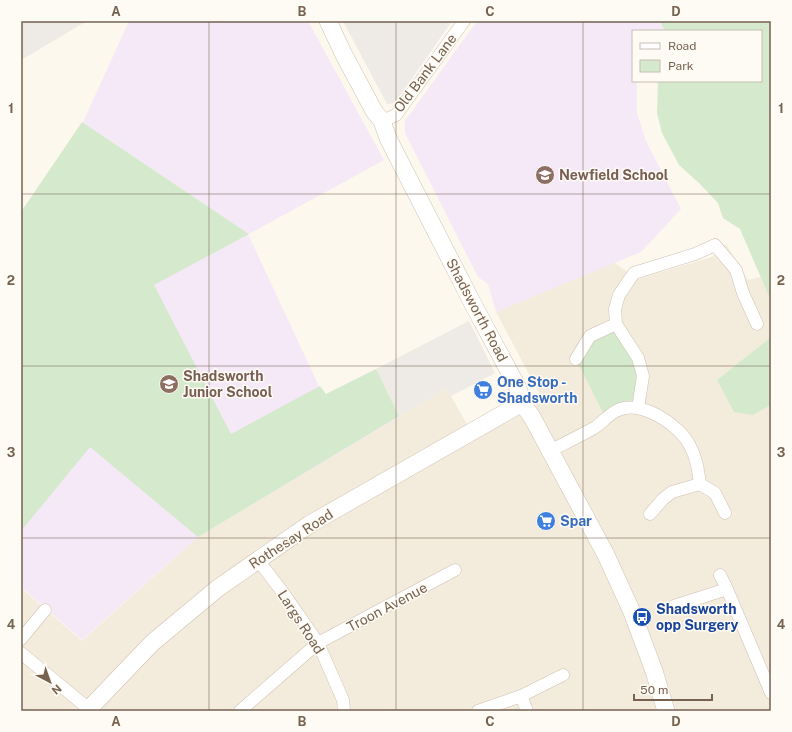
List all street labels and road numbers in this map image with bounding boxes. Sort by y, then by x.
street label: Old Bank Lane [390,31,460,115]
street label: Shadsworth Road [443,256,511,364]
street label: Rothesay Road [246,506,336,572]
street label: Troon Avenue [344,579,430,635]
street label: Largs Road [274,587,328,657]

